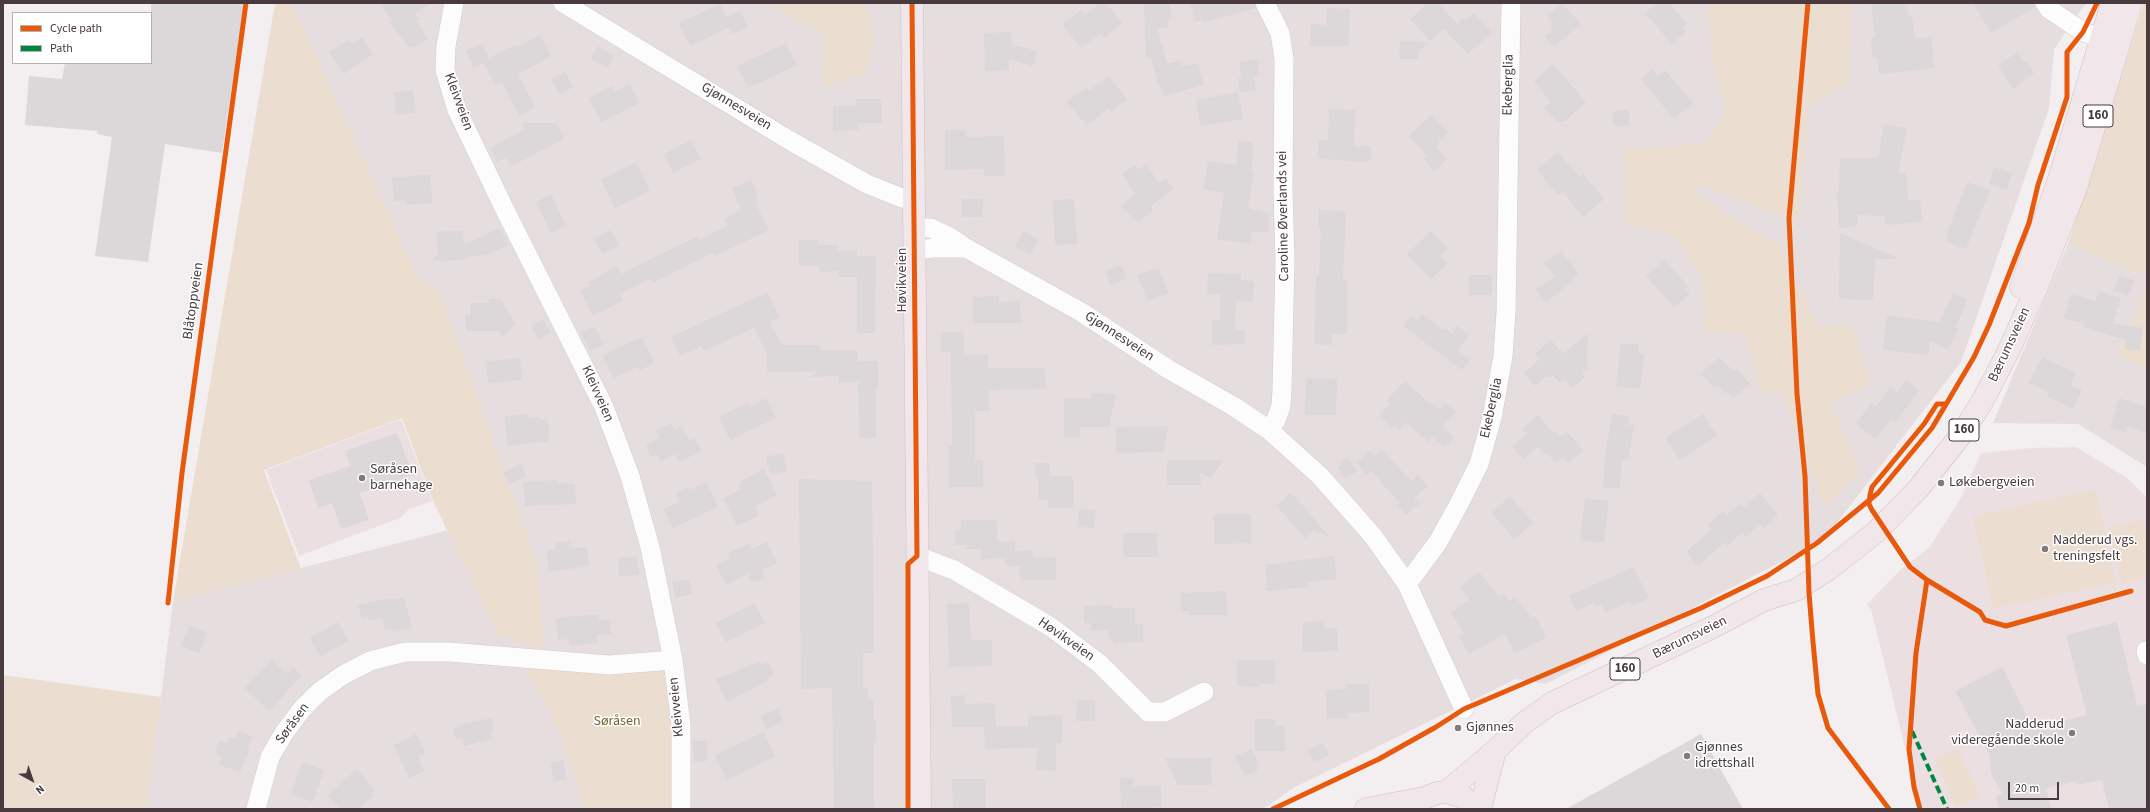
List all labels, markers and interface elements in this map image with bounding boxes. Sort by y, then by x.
legend [12,12,152,64]
text: Cycle path [50,20,102,37]
text: Path [50,40,73,57]
street label: Ekeberglia [1500,54,1518,116]
street label: Kleivveien [440,71,476,133]
street label: Gjønnesveien [698,79,774,135]
road number: 160 [2083,105,2113,127]
street label: Caroline Øverlands vei [1274,150,1294,282]
street label: Høvikveien [895,247,911,313]
street label: Blåtoppveien [180,261,208,341]
street label: Bærumsveien [1985,305,2035,385]
street label: Gjønnesveien [1081,308,1157,366]
street label: Kleivveien [577,363,617,425]
street label: Ekeberglia [1477,376,1507,440]
road number: 160 [1949,419,1979,441]
place label: Søråsen barnehage [370,462,433,494]
marker: Søråsen barnehage [357,473,367,483]
place label: Løkebergveien [1949,475,2035,491]
marker: Løkebergveien [1936,478,1946,488]
place label: Nadderud vgs. treningsfelt [2053,533,2138,566]
marker: Nadderud vgs. treningsfelt [2040,544,2050,554]
street label: Bærumsveien [1650,613,1730,663]
street label: Høvikveien [1035,614,1097,666]
road number: 160 [1610,658,1640,680]
street label: Kleivveien [666,676,688,738]
street label: Søråsen [272,700,314,748]
park label: Søråsen [593,714,641,730]
place label: Nadderud videregående skole [1951,717,2064,750]
place label: Gjønnes [1466,720,1514,736]
marker: Gjønnes [1453,723,1463,733]
marker: Nadderud videregående skole [2067,728,2077,738]
place label: Gjønnes idrettshall [1695,740,1754,772]
marker: Gjønnes idrettshall [1682,751,1692,761]
north arrow [12,760,52,800]
scale bar [2010,774,2061,800]
text: 20 m [2015,780,2039,797]
text: N [32,781,48,798]

